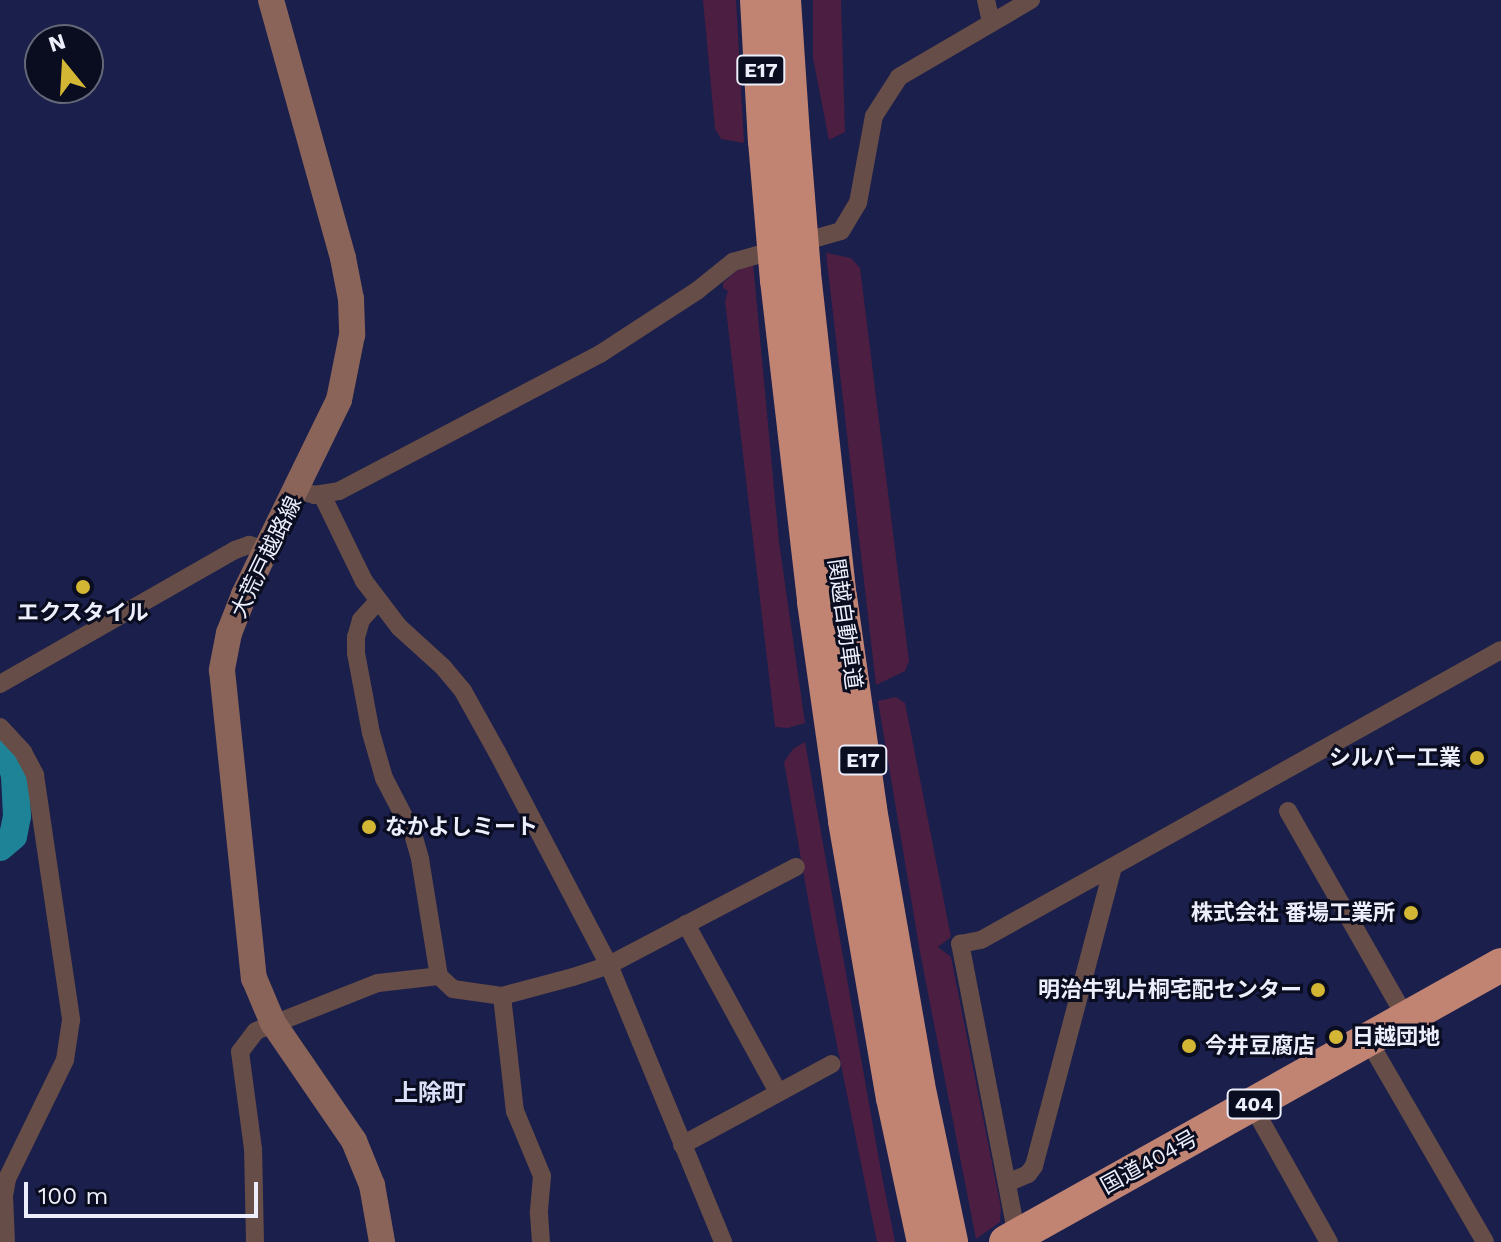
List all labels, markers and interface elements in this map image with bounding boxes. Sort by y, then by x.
north arrow [24,24,104,104]
text: N [45,28,69,57]
road number: E17 [735,54,787,86]
street label: 大荒戸越路線 [225,492,307,622]
street label: 関越自動車道 [823,557,867,691]
marker: エクスタイル [74,578,92,596]
place label: エクスタイル [17,600,149,626]
road number: E17 [837,744,889,776]
place label: シルバー工業 [1329,745,1461,771]
marker: シルバー工業 [1468,749,1486,767]
place label: なかよしミート [385,814,539,840]
marker: なかよしミート [360,818,378,836]
place label: 株式会社 番場工業所 [1191,900,1395,926]
marker: 株式会社 番場工業所 [1402,904,1420,922]
place label: 明治牛乳片桐宅配センター [1038,977,1302,1003]
marker: 明治牛乳片桐宅配センター [1309,981,1327,999]
place label: 日越団地 [1352,1024,1440,1050]
marker: 日越団地 [1327,1028,1345,1046]
place label: 今井豆腐店 [1205,1033,1315,1059]
marker: 今井豆腐店 [1180,1037,1198,1055]
district label: 上除町 [394,1080,466,1108]
road number: 404 [1226,1088,1282,1120]
street label: 国道404号 [1096,1125,1202,1199]
scale bar [28,1166,262,1216]
text: 100 m [38,1182,108,1210]

